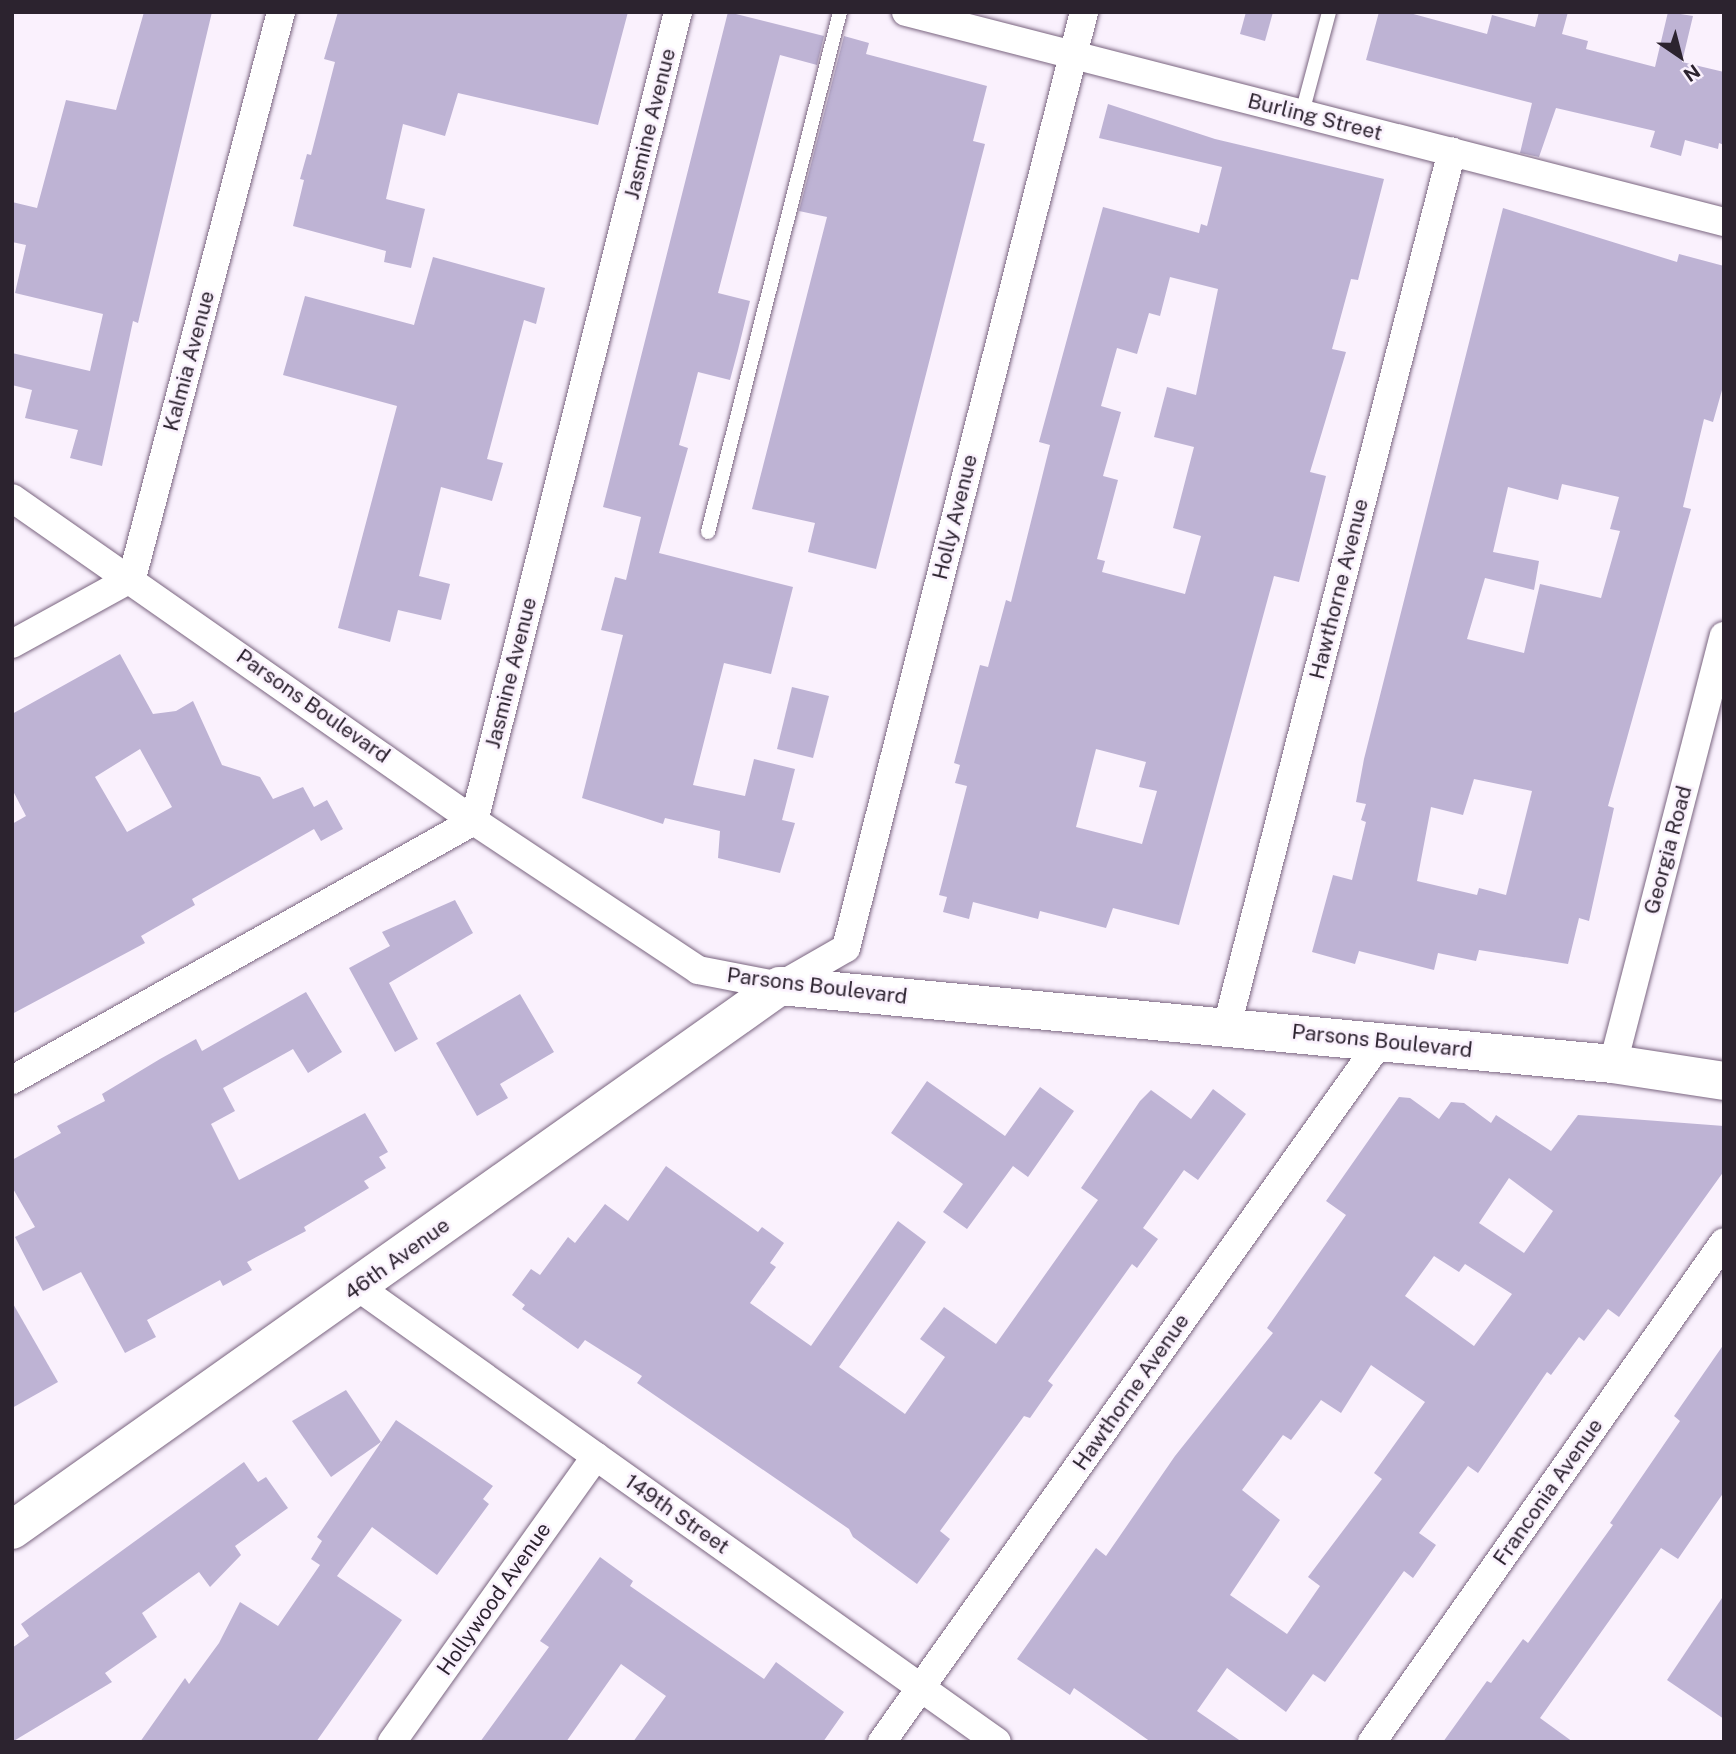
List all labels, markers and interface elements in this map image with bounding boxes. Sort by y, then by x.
north arrow [1645,21,1715,91]
street label: Jasmine Avenue [619,46,681,202]
text: N [1680,60,1704,86]
street label: Burling Street [1245,88,1385,146]
street label: Kalmia Avenue [158,288,220,434]
street label: Holly Avenue [927,452,983,582]
street label: Hawthorne Avenue [1304,496,1374,682]
street label: Jasmine Avenue [480,595,542,751]
street label: Parsons Boulevard [231,644,395,768]
street label: Georgia Road [1639,783,1697,917]
street label: Parsons Boulevard [725,962,909,1010]
street label: Parsons Boulevard [1290,1019,1474,1063]
street label: 46th Avenue [340,1212,454,1306]
street label: Hawthorne Avenue [1068,1309,1194,1475]
street label: Franconia Avenue [1488,1414,1608,1570]
street label: 149th Street [620,1469,734,1559]
street label: Hollywood Avenue [432,1518,556,1680]

